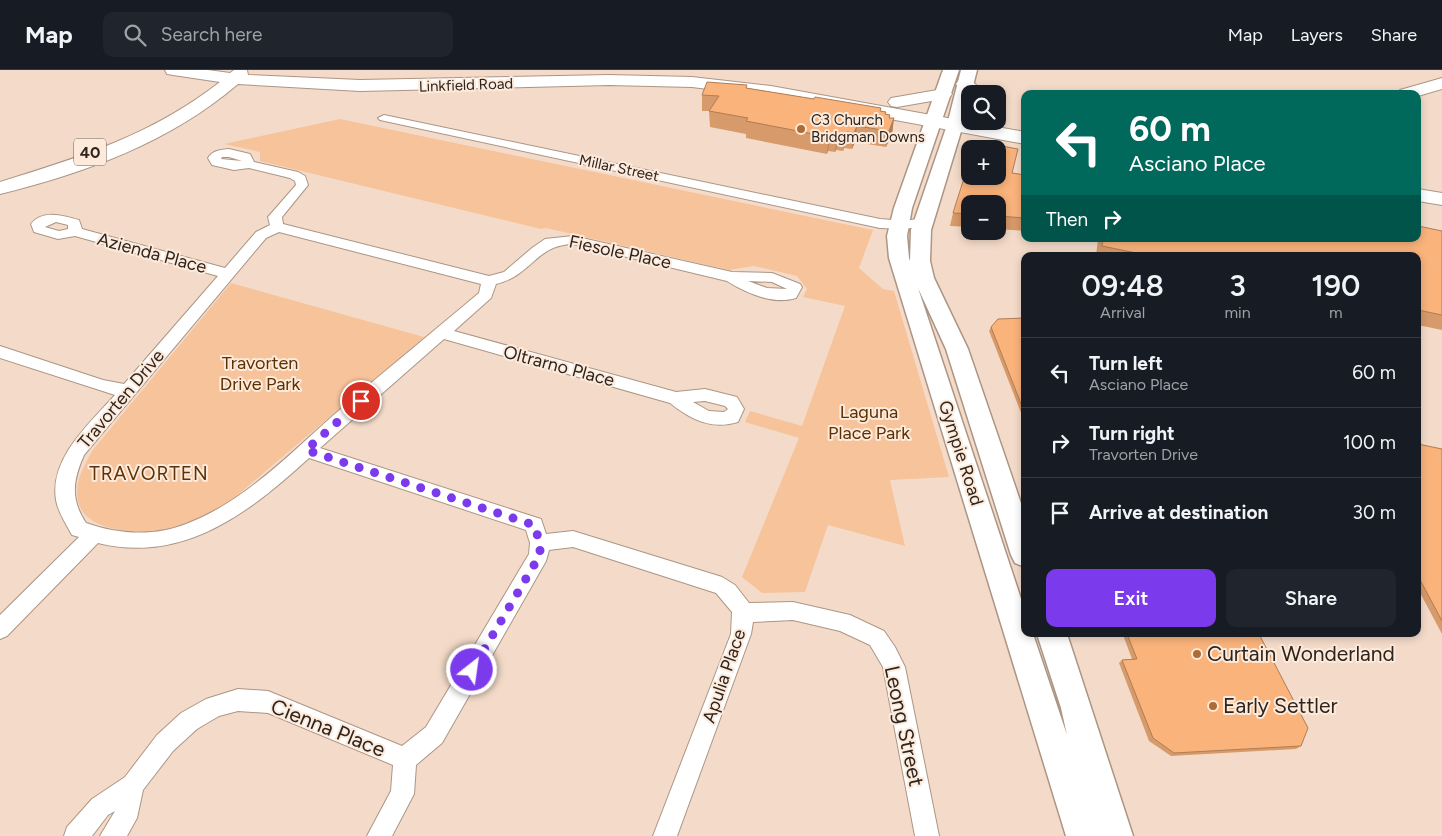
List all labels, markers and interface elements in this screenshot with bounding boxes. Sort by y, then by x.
search box [103,12,453,57]
text: Map [25,20,73,49]
icon: search [121,21,149,49]
text: Search here [161,23,262,46]
text: Map [1228,24,1263,46]
text: Layers [1291,24,1343,46]
text: Share [1371,24,1417,46]
street label: Linkfield Road [418,74,514,96]
map controls [961,85,1006,240]
button: search [961,85,1006,130]
text: 60 m [1129,108,1211,150]
icon: left [1046,110,1111,175]
place label: C3 Church Bridgman Downs [811,111,925,146]
marker: C3 Church Bridgman Downs [795,123,807,135]
road number: 40 [74,138,106,165]
button: + [961,140,1006,185]
text: Asciano Place [1129,150,1266,177]
street label: Millar Street [577,151,661,185]
button: − [961,195,1006,240]
icon: right [1098,205,1126,233]
text: Then [1046,208,1088,231]
street label: Azienda Place [95,228,209,278]
street label: Fiesole Place [567,230,673,274]
text: 09:48 [1082,267,1164,304]
text: 3 [1229,267,1246,304]
text: 190 [1311,267,1360,304]
text: Arrival [1100,303,1145,322]
text: min [1224,303,1251,322]
text: m [1329,303,1343,322]
street label: Oltrarno Place [501,341,617,391]
street label: Travorten Drive [73,345,169,453]
park label: Travorten Drive Park [220,352,300,395]
text: Turn left [1089,352,1163,375]
icon: left [1046,359,1074,387]
text: 60 m [1352,361,1396,384]
text: Asciano Place [1089,375,1188,394]
pin [340,380,382,422]
icon: arrive [347,387,375,415]
street label: Gympie Road [934,398,988,508]
park label: Laguna Place Park [828,401,910,444]
text: Turn right [1089,422,1175,445]
icon: right [1046,429,1074,457]
text: 100 m [1343,431,1396,454]
text: Travorten Drive [1089,445,1198,464]
district label: TRAVORTEN [89,462,209,485]
icon: arrive [1046,499,1074,527]
text: Arrive at destination [1089,501,1268,524]
text: 30 m [1353,501,1396,524]
button: Exit [1046,569,1216,627]
button: Share [1226,569,1396,627]
street label: Apulia Place [698,626,750,726]
place label: Curtain Wonderland [1207,641,1395,666]
position arrow [445,643,497,695]
marker: Curtain Wonderland [1191,648,1203,660]
street label: Leong Street [880,663,929,789]
street label: Cienna Place [267,693,389,762]
place label: Early Settler [1223,693,1338,718]
marker: Early Settler [1207,700,1219,712]

